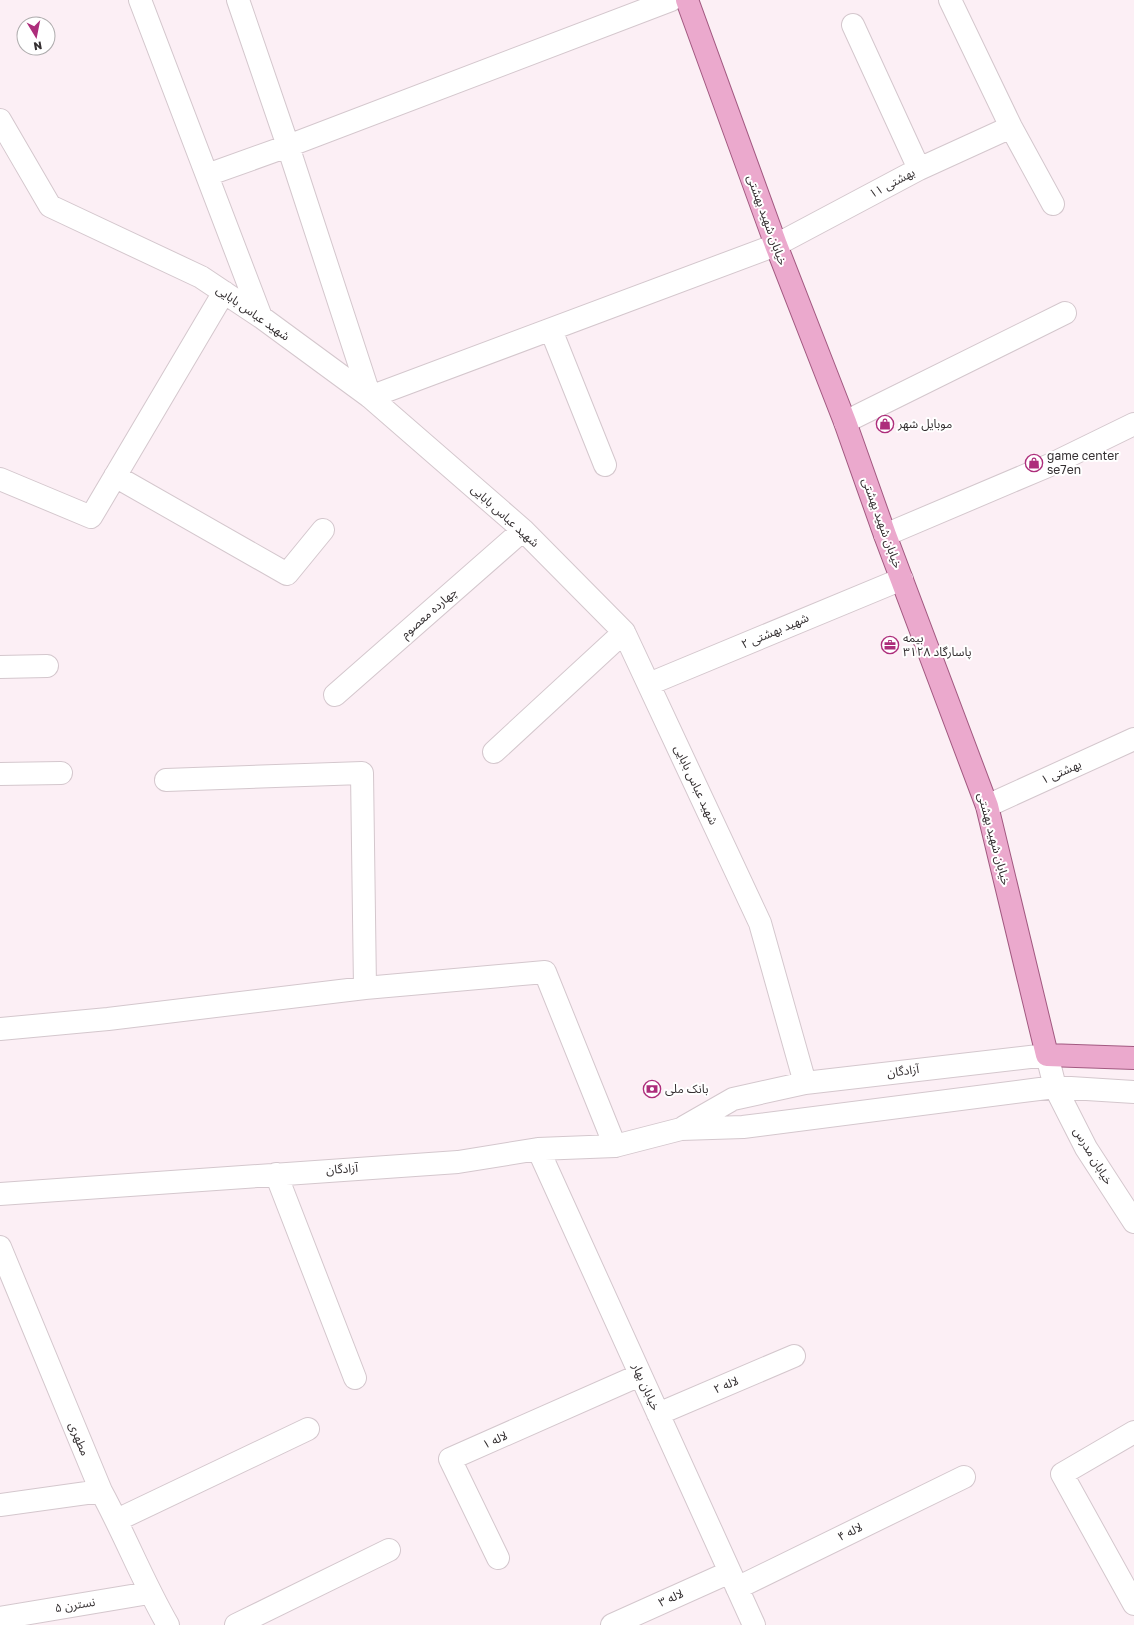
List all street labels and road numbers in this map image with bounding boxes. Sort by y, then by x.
street label: بهشتی ۱۱ [866,164,917,201]
street label: خیابان شهید بهشتی [744,173,791,267]
street label: شهید عباس بابایی [214,282,293,344]
street label: خیابان شهید بهشتی [859,476,906,570]
street label: شهید عباس بابایی [468,481,542,550]
street label: چهارده معصوم [397,584,461,643]
street label: شهید بهشتی ۲ [739,610,811,652]
street label: شهید عباس بابایی [671,742,722,827]
street label: بهشتی ۱ [1038,756,1083,787]
street label: خیابان شهید بهشتی [975,791,1014,887]
street label: آزادگان [886,1061,920,1080]
street label: خیابان مدرس [1070,1124,1116,1187]
street label: آزادگان [325,1160,359,1177]
street label: خیابان بهار [629,1360,664,1413]
street label: لاله ۲ [711,1373,741,1396]
street label: مطهری [66,1420,93,1458]
street label: لاله ۱ [480,1427,510,1452]
street label: لاله ۴ [835,1519,865,1544]
street label: لاله ۳ [656,1585,686,1610]
street label: نسترن ۵ [54,1594,96,1615]

